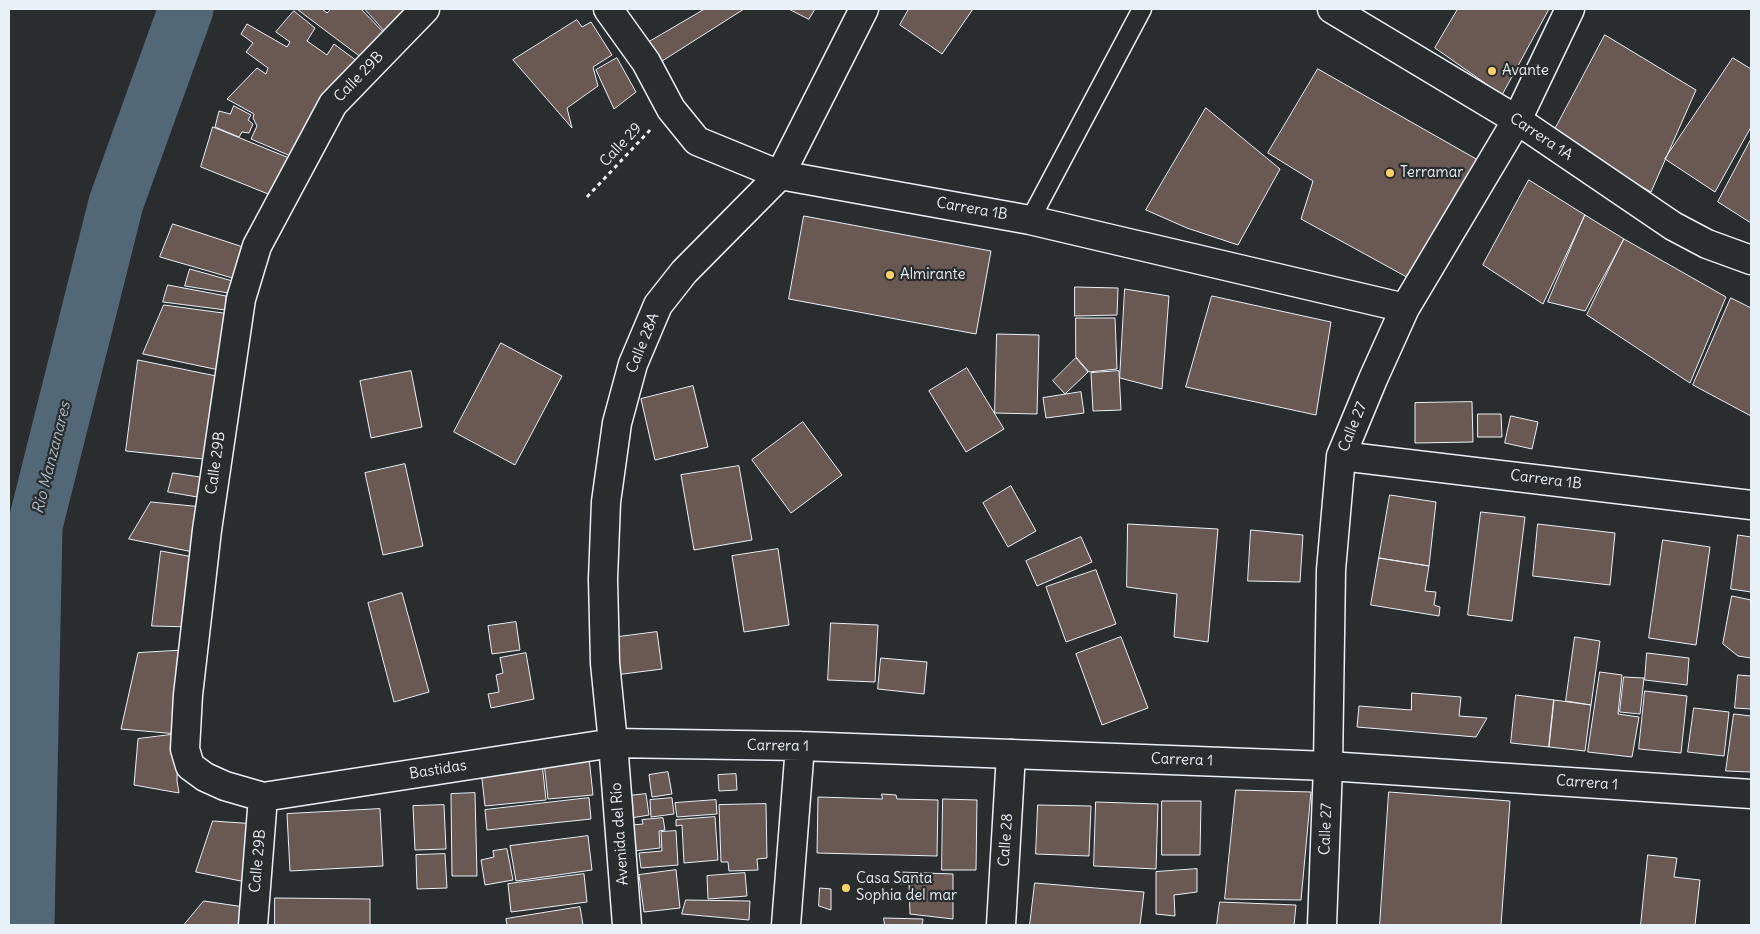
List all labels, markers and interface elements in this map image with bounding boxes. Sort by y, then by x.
street label: Calle 29B [331,48,387,106]
place label: Avante [1502,62,1549,80]
marker: Avante [1486,65,1498,77]
street label: Carrera 1A [1506,109,1576,165]
street label: Calle 29 [596,119,646,171]
place label: Terramar [1400,164,1463,182]
marker: Terramar [1384,167,1396,179]
street label: Carrera 1B [935,194,1009,224]
place label: Almirante [900,266,966,284]
marker: Almirante [884,269,896,281]
street label: Calle 28A [623,310,663,376]
street label: Calle 27 [1335,399,1371,455]
water label: Río Manzanares [29,400,75,516]
street label: Calle 29B [203,430,229,496]
street label: Carrera 1B [1509,467,1583,493]
street label: Carrera 1 [747,736,809,756]
street label: Carrera 1 [1151,750,1213,770]
street label: Bastidas [408,757,468,783]
street label: Carrera 1 [1555,772,1619,794]
street label: Avenida del Río [607,782,633,886]
street label: Calle 27 [1316,803,1336,855]
street label: Calle 28 [995,813,1017,867]
street label: Calle 29B [246,829,270,893]
place label: Casa Santa Sophia del mar [856,870,957,905]
marker: Casa Santa Sophia del mar [840,882,852,894]

